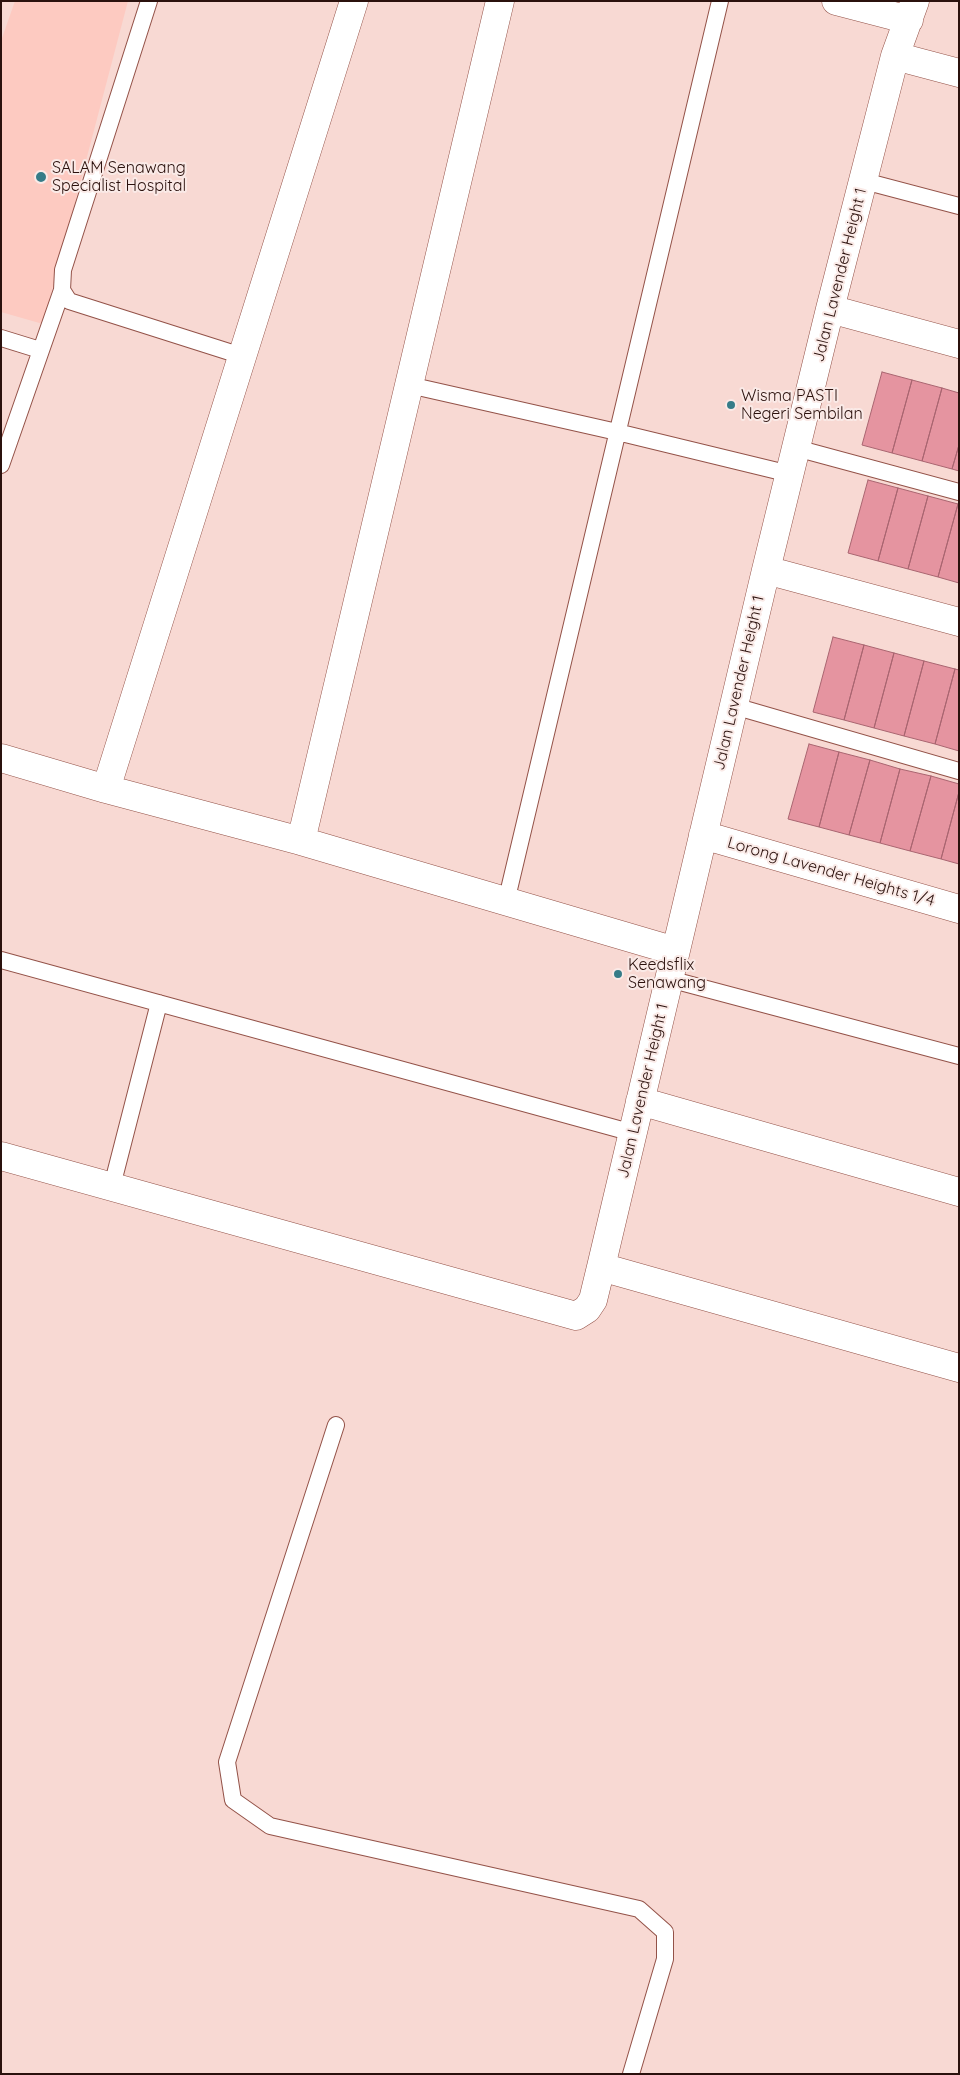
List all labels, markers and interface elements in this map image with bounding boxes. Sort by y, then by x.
place label: SALAM Senawang Specialist Hospital [52,158,186,196]
marker: SALAM Senawang Specialist Hospital [34,170,48,184]
street label: Jalan Lavender Height 1 [809,186,871,364]
place label: Wisma PASTI Negeri Sembilan [741,386,863,424]
marker: Wisma PASTI Negeri Sembilan [725,399,737,411]
street label: Jalan Lavender Height 1 [710,594,768,772]
street label: Lorong Lavender Heights 1/4 [725,833,937,911]
place label: Keedsflix Senawang [628,955,706,993]
marker: Keedsflix Senawang [612,968,624,980]
street label: Jalan Lavender Height 1 [614,1002,672,1180]

